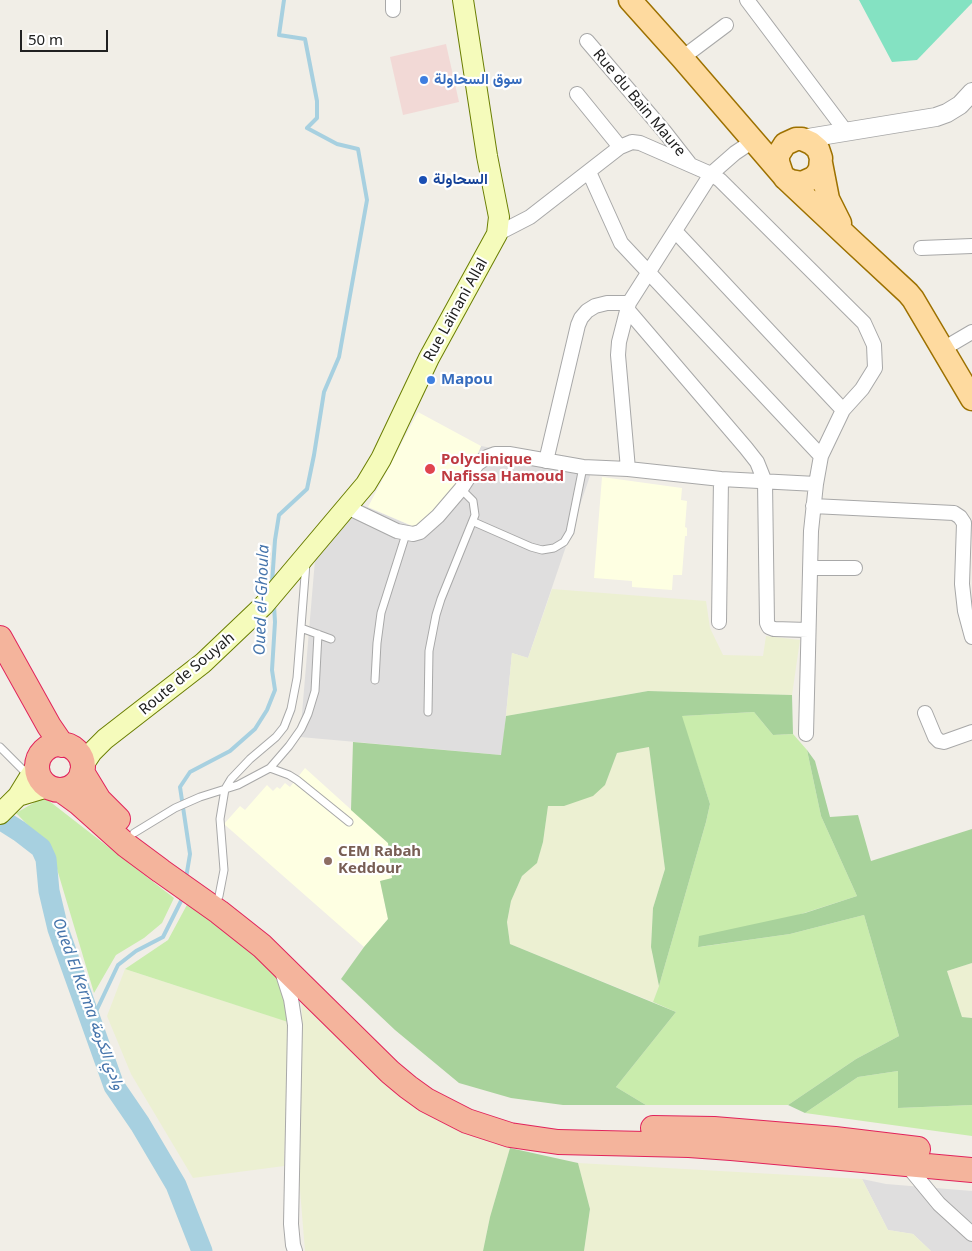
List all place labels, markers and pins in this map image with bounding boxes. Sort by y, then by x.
place label: سوق السحاولة [434,71,522,89]
marker: سوق السحاولة [418,74,430,86]
place label: السحاولة [433,171,488,189]
marker: السحاولة [417,174,429,186]
place label: Mapou [441,371,493,389]
marker: Mapou [425,374,437,386]
place label: Polyclinique Nafissa Hamoud [441,451,564,486]
marker: Polyclinique Nafissa Hamoud [423,462,437,476]
place label: CEM Rabah Keddour [338,843,421,878]
marker: CEM Rabah Keddour [322,855,334,867]

